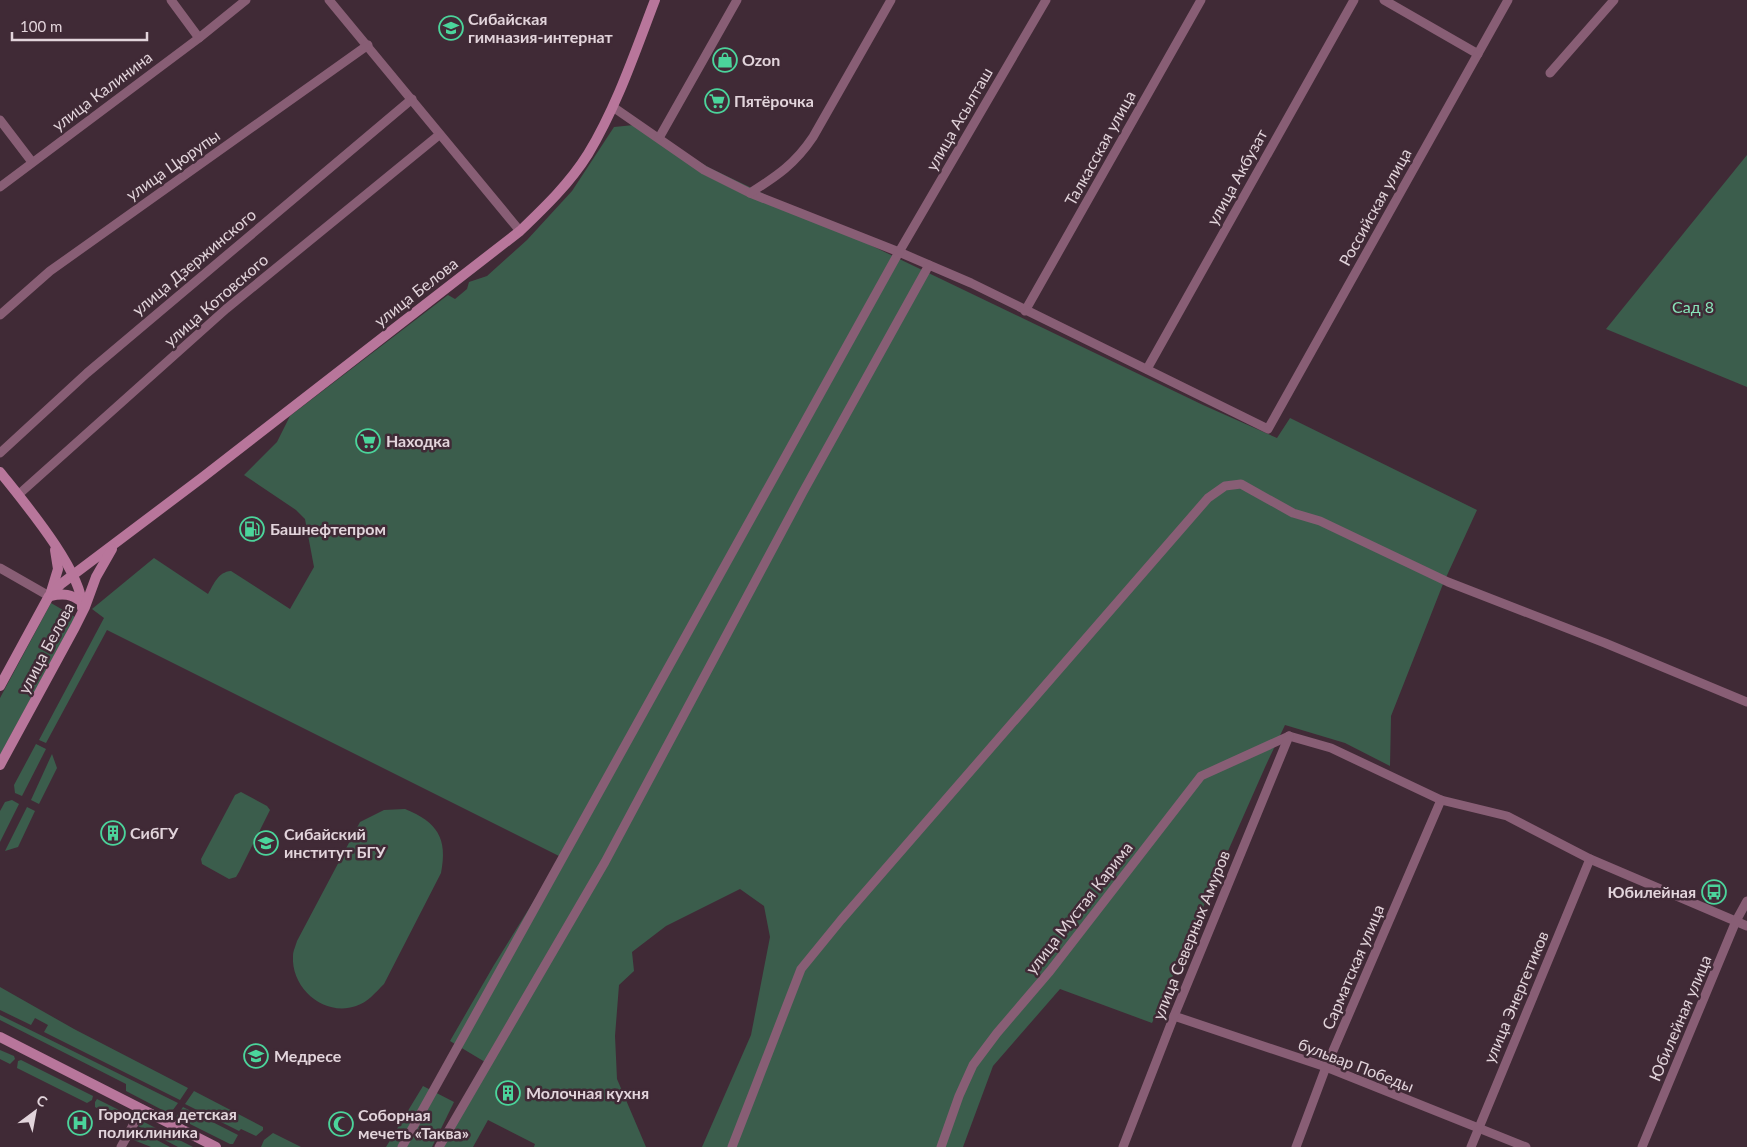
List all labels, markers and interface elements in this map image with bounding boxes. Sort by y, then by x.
place label: Сибайская гимназия-интернат [468,9,614,46]
scale bar [12,10,148,42]
school or university icon: Сибайская гимназия-интернат [438,15,464,41]
text: 100 m [20,17,62,35]
street label: улица Калинина [48,47,155,134]
shop icon: Ozon [712,47,738,73]
place label: Ozon [742,50,780,69]
street label: улица Асылташ [921,64,996,174]
street label: Талкасская улица [1060,87,1139,208]
supermarket icon: Пятёрочка [704,88,730,114]
place label: Пятёрочка [734,91,814,110]
street label: улица Цюрупы [122,125,223,204]
street label: улица Акбузат [1202,125,1271,228]
street label: Российская улица [1334,145,1415,269]
street label: улица Дзержинского [128,204,259,319]
street label: улица Котовского [160,249,271,350]
street label: улица Белова [370,253,461,330]
park label: Сад 8 [1672,297,1714,316]
supermarket icon: Находка [355,428,381,454]
place label: Находка [386,431,450,450]
fuel station icon: Башнефтепром [239,516,265,542]
place label: Башнефтепром [270,519,386,538]
street label: улица Белова [14,599,78,697]
building icon: СибГУ [100,820,126,846]
place label: СибГУ [130,823,179,842]
place label: Сибайский институт БГУ [284,824,386,861]
school or university icon: Сибайский институт БГУ [253,830,279,856]
street label: улица Мустая Карима [1021,838,1136,977]
street label: улица Северных Амуров [1148,847,1233,1022]
bus stop icon: Юбилейная [1701,879,1727,905]
place label: Юбилейная [1607,882,1696,901]
street label: Сарматская улица [1318,901,1387,1032]
street label: улица Энергетиков [1479,928,1552,1066]
street label: Юбилейная улица [1644,952,1715,1084]
street label: бульвар Победы [1296,1034,1417,1095]
school or university icon: Медресе [243,1043,269,1069]
place label: Медресе [274,1046,342,1065]
building icon: Молочная кухня [495,1080,521,1106]
place label: Молочная кухня [526,1083,649,1102]
north arrow [10,1087,60,1137]
text: С [34,1091,51,1111]
place label: Городская детская поликлиника [98,1104,237,1141]
place label: Соборная мечеть «Таква» [358,1105,469,1142]
hospital icon: Городская детская поликлиника [67,1110,93,1136]
mosque icon: Соборная мечеть «Таква» [328,1111,354,1137]

